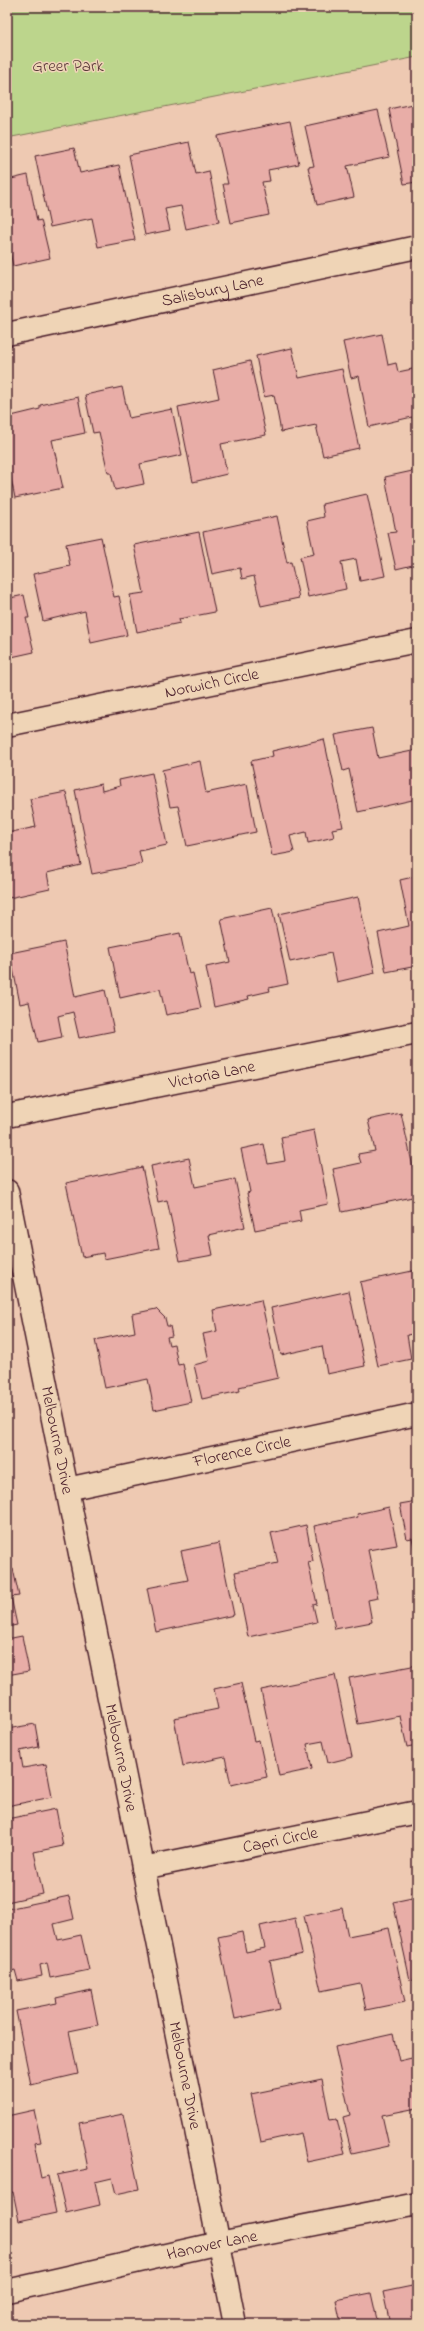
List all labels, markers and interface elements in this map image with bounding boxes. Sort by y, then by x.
park label: Greer Park [32,54,104,79]
street label: Salisbury Lane [159,267,266,313]
street label: Norwich Circle [162,661,261,705]
street label: Victoria Lane [166,1054,257,1096]
street label: Melbourne Drive [34,1384,80,1496]
street label: Florence Circle [190,1429,294,1474]
street label: Melbourne Drive [98,1702,144,1814]
street label: Capri Circle [240,1820,320,1860]
street label: Melbourne Drive [162,2019,208,2132]
street label: Hanover Lane [164,2223,260,2267]

